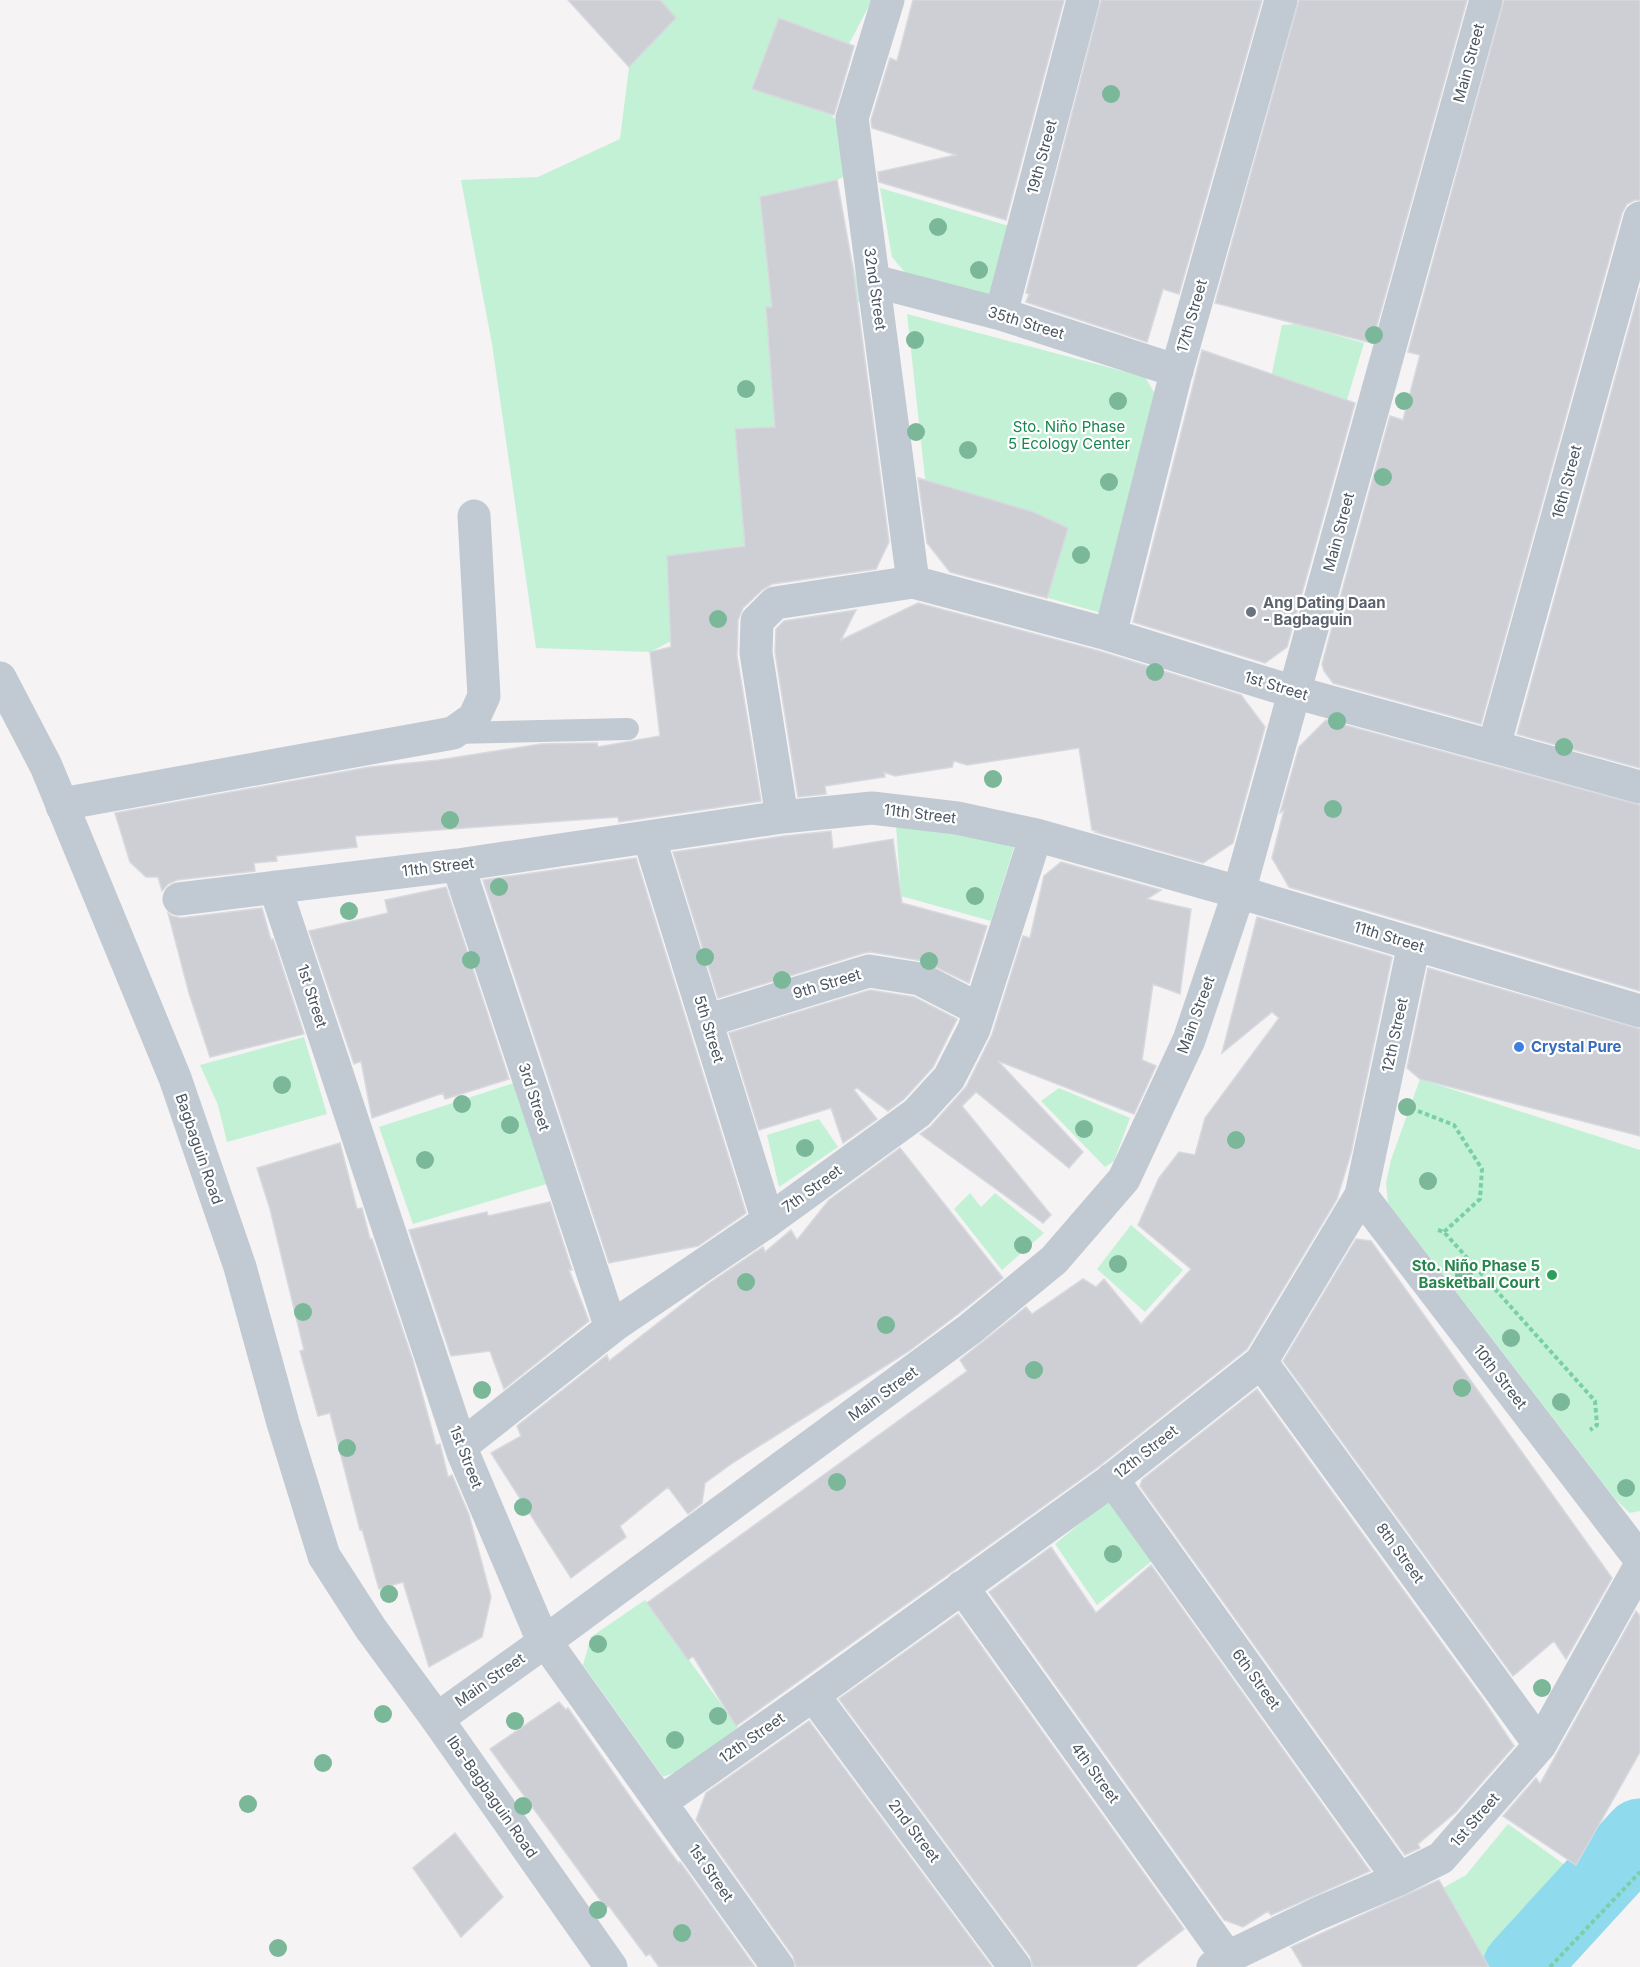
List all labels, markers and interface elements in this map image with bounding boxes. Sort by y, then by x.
street label: Main Street [1449,21,1488,104]
street label: 19th Street [1023,118,1061,196]
street label: 32nd Street [860,247,891,331]
street label: 17th Street [1172,277,1211,354]
street label: 35th Street [986,302,1067,343]
park label: Sto. Niño Phase 5 Ecology Center [1008,417,1130,453]
street label: 16th Street [1548,443,1586,521]
street label: Main Street [1319,490,1358,573]
place label: Ang Dating Daan - Bagbaguin [1263,593,1386,629]
marker: Ang Dating Daan - Bagbaguin [1244,605,1258,619]
street label: 1st Street [1242,667,1310,704]
street label: 11th Street [883,800,957,827]
street label: 11th Street [401,853,475,880]
street label: 11th Street [1352,917,1427,956]
street label: 1st Street [293,962,332,1030]
street label: 9th Street [791,964,863,1003]
street label: Main Street [1173,973,1218,1056]
street label: 5th Street [690,993,729,1065]
street label: 12th Street [1377,996,1412,1074]
place label: Crystal Pure [1531,1037,1622,1056]
marker: Crystal Pure [1512,1040,1526,1054]
street label: 3rd Street [515,1060,554,1133]
street label: Bagbaguin Road [172,1091,227,1207]
street label: 7th Street [778,1161,845,1217]
place label: Sto. Niño Phase 5 Basketball Court [1412,1256,1541,1292]
marker: Sto. Niño Phase 5 Basketball Court [1545,1268,1559,1282]
street label: 10th Street [1469,1341,1531,1413]
street label: Main Street [844,1362,921,1425]
street label: 12th Street [1110,1421,1181,1482]
street label: 1st Street [446,1423,487,1491]
street label: 8th Street [1372,1519,1429,1587]
street label: 6th Street [1228,1645,1285,1713]
street label: Main Street [451,1649,528,1711]
street label: 12th Street [715,1708,788,1767]
street label: Iba-Bagbaguin Road [443,1732,542,1861]
street label: 4th Street [1067,1739,1124,1807]
street label: 1st Street [1446,1789,1503,1851]
street label: 2nd Street [885,1796,944,1866]
street label: 1st Street [685,1840,738,1905]

